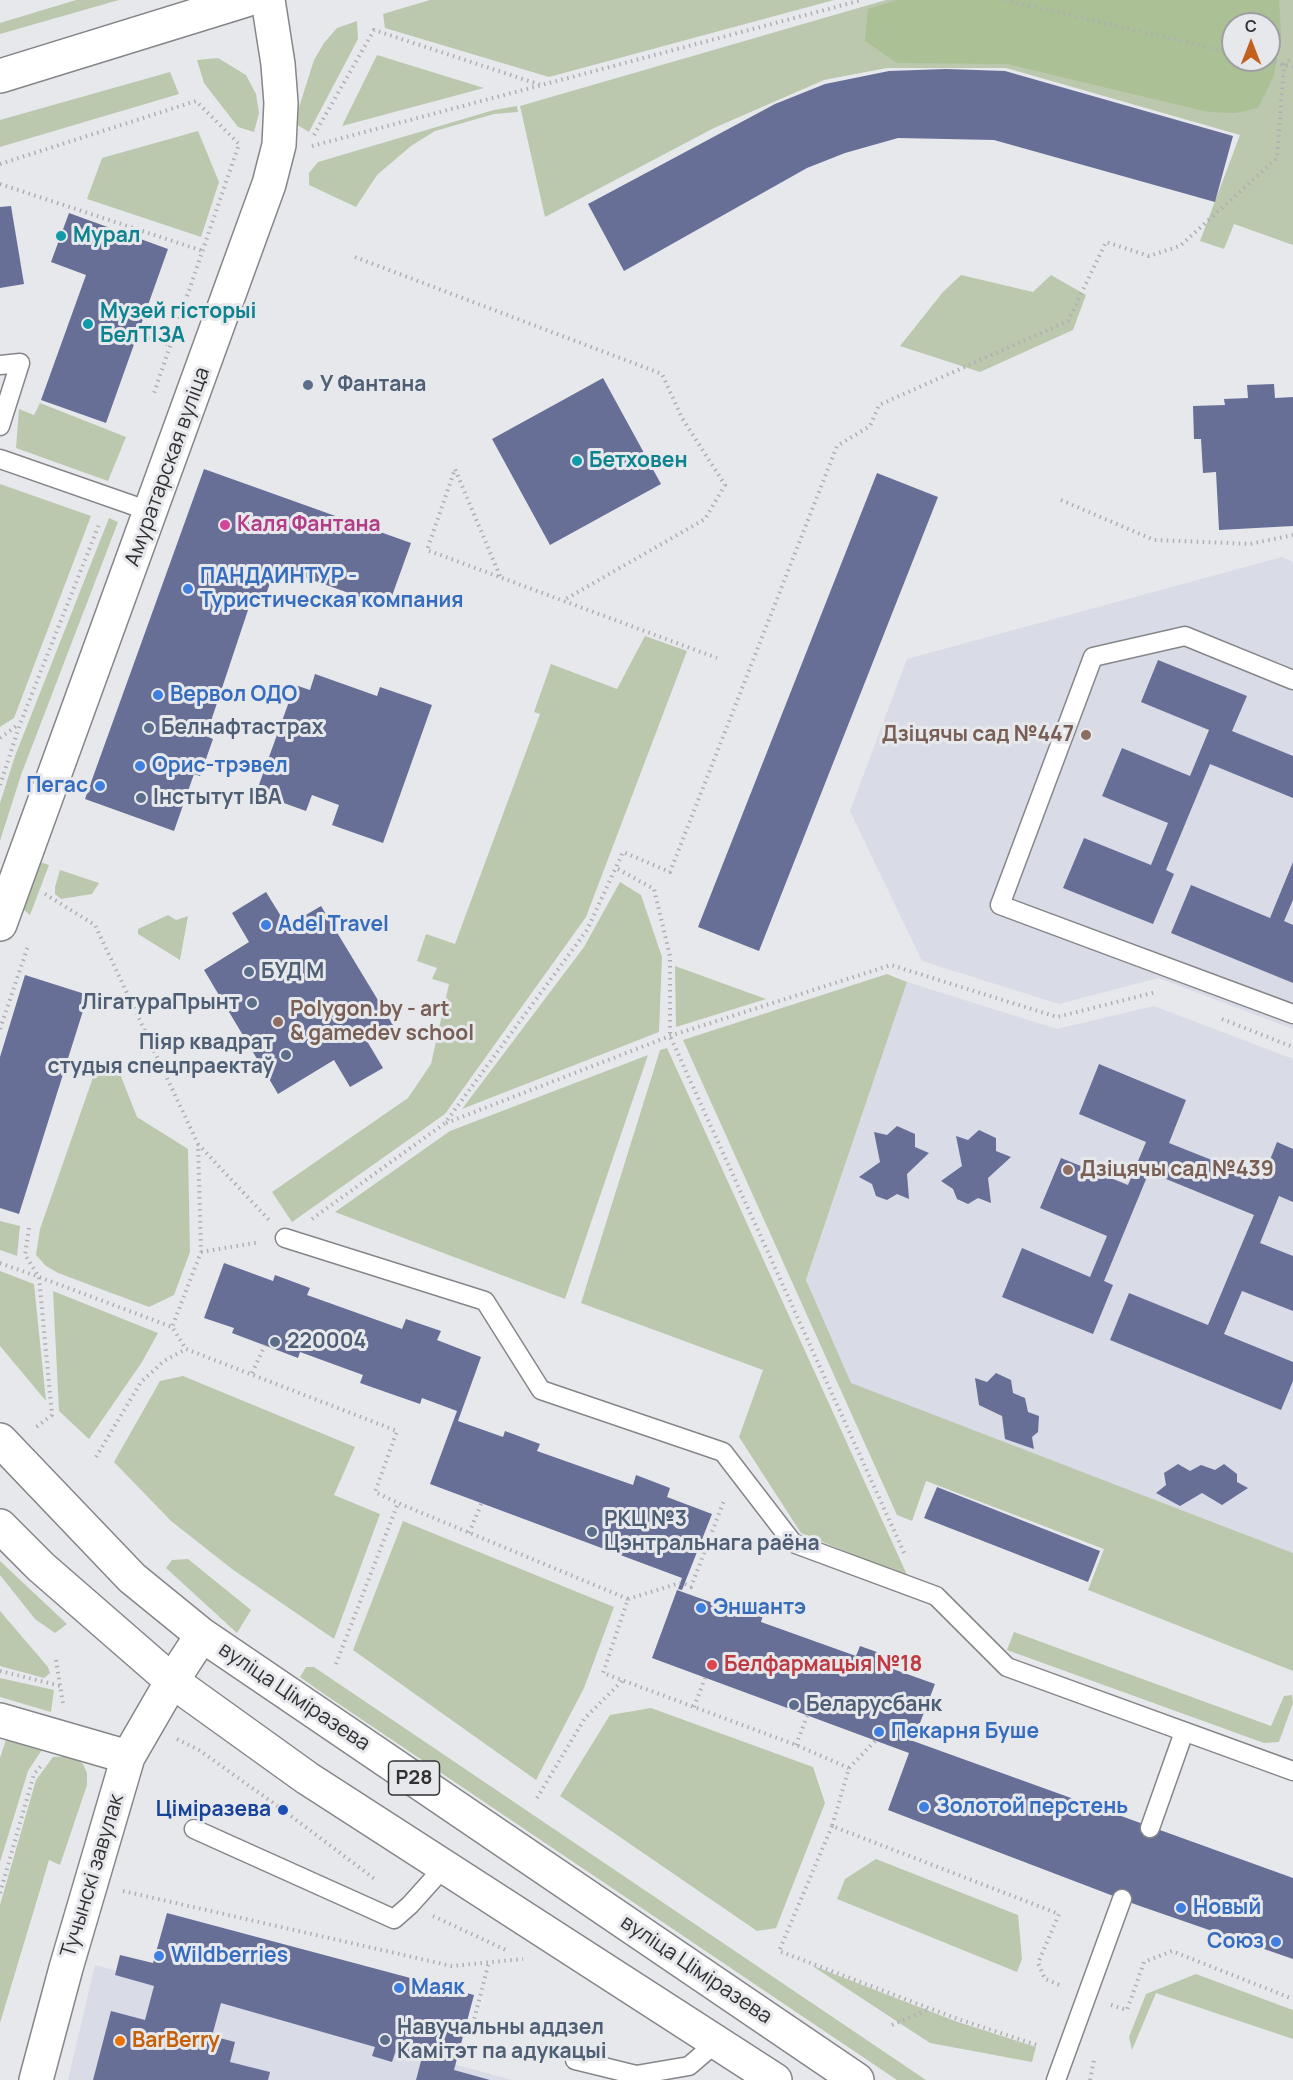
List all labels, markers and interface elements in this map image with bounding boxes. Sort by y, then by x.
north arrow [1221,12,1281,72]
text: С [1245,15,1257,37]
place label: Мурал [73,223,140,249]
marker: Мурал [54,229,68,243]
place label: Музей гісторыі БелТІЗА [100,299,257,349]
marker: Музей гісторыі БелТІЗА [81,317,95,331]
street label: Амуратарская вуліца [120,364,216,570]
place label: У Фантана [320,372,426,398]
marker: У Фантана [301,378,315,392]
place label: Бетховен [589,448,688,474]
marker: Бетховен [570,454,584,468]
place label: Каля Фантана [237,512,381,538]
marker: Каля Фантана [218,518,232,532]
place label: ПАНДАИНТУР - Туристическая компания [200,564,464,614]
marker: ПАНДАИНТУР - Туристическая компания [181,582,195,596]
place label: Вервол ОДО [170,682,297,708]
marker: Вервол ОДО [151,688,165,702]
place label: Белнафтастрах [161,715,323,741]
marker: Белнафтастрах [142,721,156,735]
place label: Дзіцячы сад №447 [882,722,1074,748]
marker: Дзіцячы сад №447 [1079,728,1093,742]
place label: Орис-трэвел [152,753,288,779]
marker: Орис-трэвел [133,759,147,773]
place label: Пегас [26,773,88,799]
marker: Пегас [93,779,107,793]
place label: Інстытут IBA [153,785,282,811]
marker: Інстытут IBA [134,791,148,805]
place label: Adel Travel [278,912,389,938]
marker: Adel Travel [259,918,273,932]
place label: БУД М [261,959,324,985]
marker: БУД М [242,965,256,979]
place label: ЛігатураПрынт [82,990,240,1016]
marker: ЛігатураПрынт [245,996,259,1010]
place label: Polygon.by - art & gamedev school [290,997,474,1047]
marker: Polygon.by - art & gamedev school [271,1015,285,1029]
place label: Піяр квадрат студыя спецпраектаў [48,1030,274,1080]
marker: Піяр квадрат студыя спецпраектаў [279,1048,293,1062]
place label: Дзіцячы сад №439 [1080,1157,1274,1183]
marker: Дзіцячы сад №439 [1061,1163,1075,1177]
place label: 220004 [287,1329,366,1355]
marker: 220004 [268,1335,282,1349]
place label: РКЦ №3 Цэнтральнага раёна [604,1507,820,1557]
marker: РКЦ №3 Цэнтральнага раёна [585,1525,599,1539]
place label: Эншантэ [713,1595,806,1621]
marker: Эншантэ [694,1601,708,1615]
street label: вуліца Ціміразева [214,1637,374,1757]
place label: Белфармацыя №18 [724,1652,922,1678]
marker: Белфармацыя №18 [705,1658,719,1672]
place label: Беларусбанк [806,1692,942,1718]
marker: Беларусбанк [787,1698,801,1712]
place label: Пекарня Буше [891,1719,1039,1745]
marker: Пекарня Буше [872,1725,886,1739]
road number: Р28 [388,1761,440,1795]
street label: Тучынскі завулак [56,1791,130,1961]
place label: Золотой перстень [936,1794,1128,1820]
place label: Ціміразева [156,1797,271,1823]
marker: Золотой перстень [917,1800,931,1814]
marker: Ціміразева [276,1803,290,1817]
place label: Новый [1193,1895,1261,1921]
marker: Новый [1174,1901,1188,1915]
street label: вуліца Ціміразева [616,1910,776,2030]
place label: Союз [1207,1929,1264,1955]
marker: Союз [1269,1935,1283,1949]
place label: Wildberries [171,1943,288,1969]
marker: Wildberries [152,1949,166,1963]
place label: Маяк [411,1975,465,2001]
marker: Маяк [392,1981,406,1995]
place label: Навучальны аддзел Камітэт па адукацыі [397,2015,607,2065]
place label: BarBerry [132,2028,220,2054]
marker: Навучальны аддзел Камітэт па адукацыі [378,2033,392,2047]
marker: BarBerry [113,2034,127,2048]

